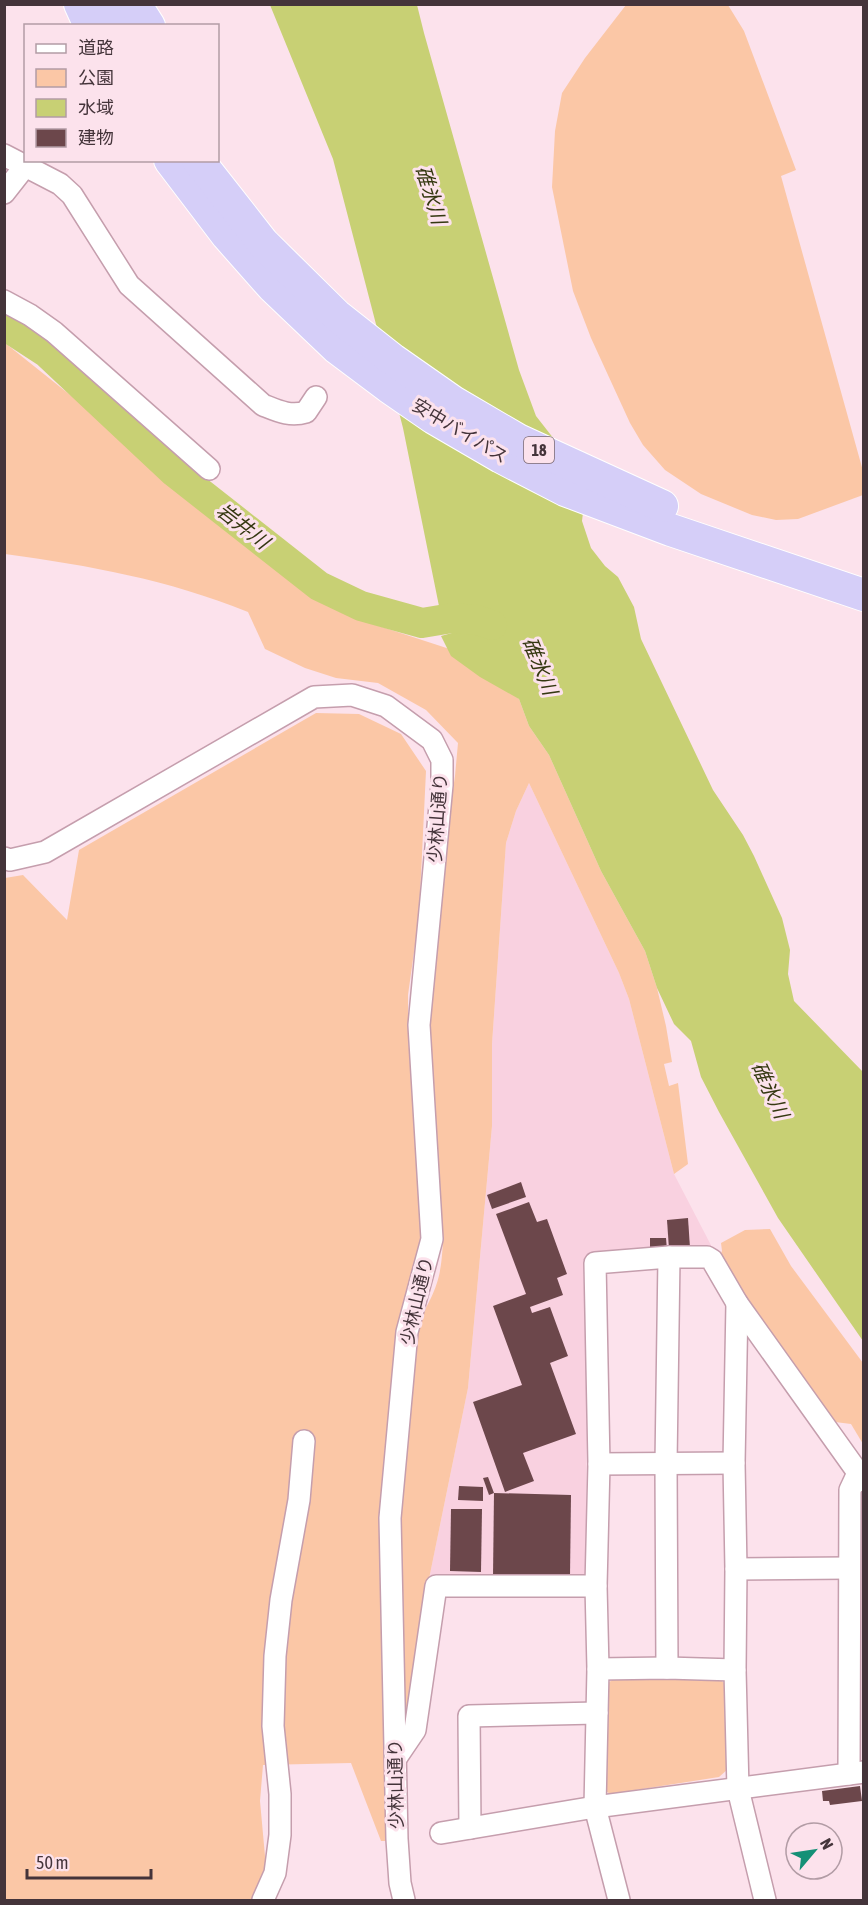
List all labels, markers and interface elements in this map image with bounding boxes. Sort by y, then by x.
legend [24,24,219,162]
text: 道路 [78,37,114,58]
text: 公園 [78,67,114,88]
text: 水域 [78,97,114,118]
text: 建物 [78,127,114,148]
water label: 碓氷川 [412,163,452,229]
street label: 安中バイパス [409,394,512,467]
road number: 18 [524,437,554,463]
water label: 岩井川 [213,498,276,554]
water label: 碓氷川 [519,634,563,700]
street label: 少林山通り [424,772,451,864]
water label: 碓氷川 [747,1058,794,1124]
street label: 少林山通り [396,1255,437,1347]
street label: 少林山通り [384,1739,407,1829]
north arrow [784,1821,844,1881]
text: N [817,1835,837,1852]
scale bar [27,1842,152,1880]
text: 50 m [36,1852,68,1873]

